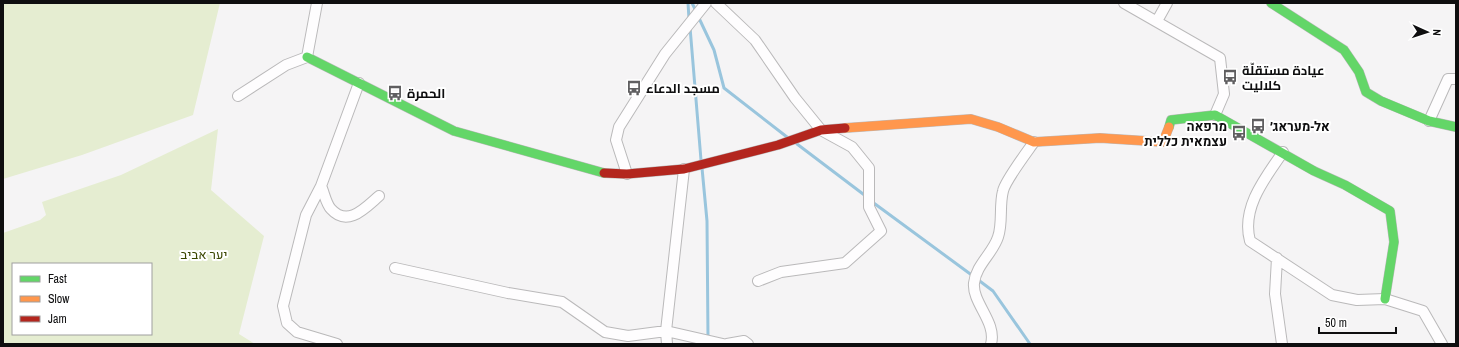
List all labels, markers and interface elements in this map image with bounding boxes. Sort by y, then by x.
north arrow [1407,12,1447,52]
text: N [1430,29,1444,36]
place label: عيادة مستقلّة كلاليت [1242,62,1324,94]
bus stop icon: عيادة مستقلّة كلاليت [1221,68,1239,86]
bus stop icon: مسجد الدعاء [625,79,643,97]
place label: مسجد الدعاء [646,80,720,97]
bus stop icon: الحمرة [386,84,404,102]
place label: الحمرة [407,85,445,102]
bus stop icon: אל-מעראג׳ [1249,117,1267,135]
place label: מרפאה עצמאית כללית [1144,118,1227,150]
place label: אל-מעראג׳ [1270,118,1330,135]
bus stop icon: מרפאה עצמאית כללית [1230,124,1248,142]
park label: יער אביב [181,246,227,263]
legend [12,263,152,335]
text: Fast [48,271,67,287]
text: Slow [48,291,70,307]
scale bar [1319,309,1396,335]
text: Jam [48,311,67,327]
text: 50 m [1325,315,1347,331]

